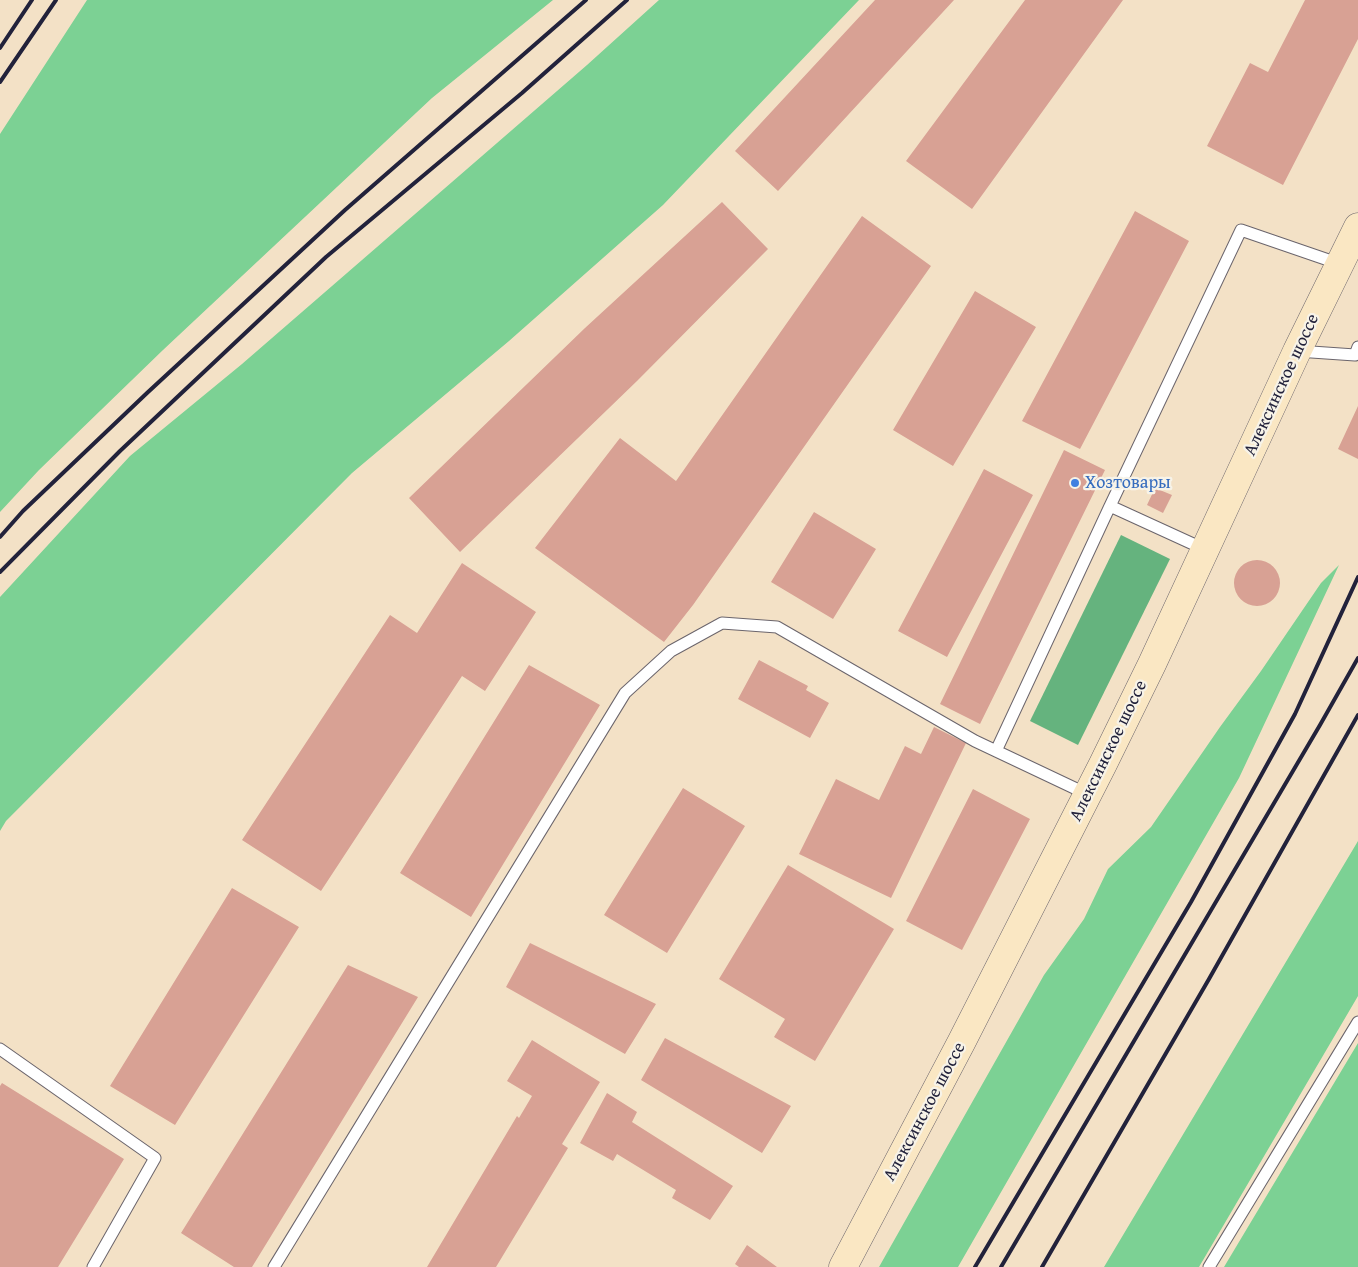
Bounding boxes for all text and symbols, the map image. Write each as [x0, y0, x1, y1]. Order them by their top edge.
street label: Алексинское шоссе [1240, 311, 1324, 459]
place label: Хозтовары [1085, 472, 1171, 494]
marker: Хозтовары [1069, 477, 1081, 489]
street label: Алексинское шоссе [1066, 677, 1152, 825]
street label: Алексинское шоссе [879, 1039, 971, 1185]

